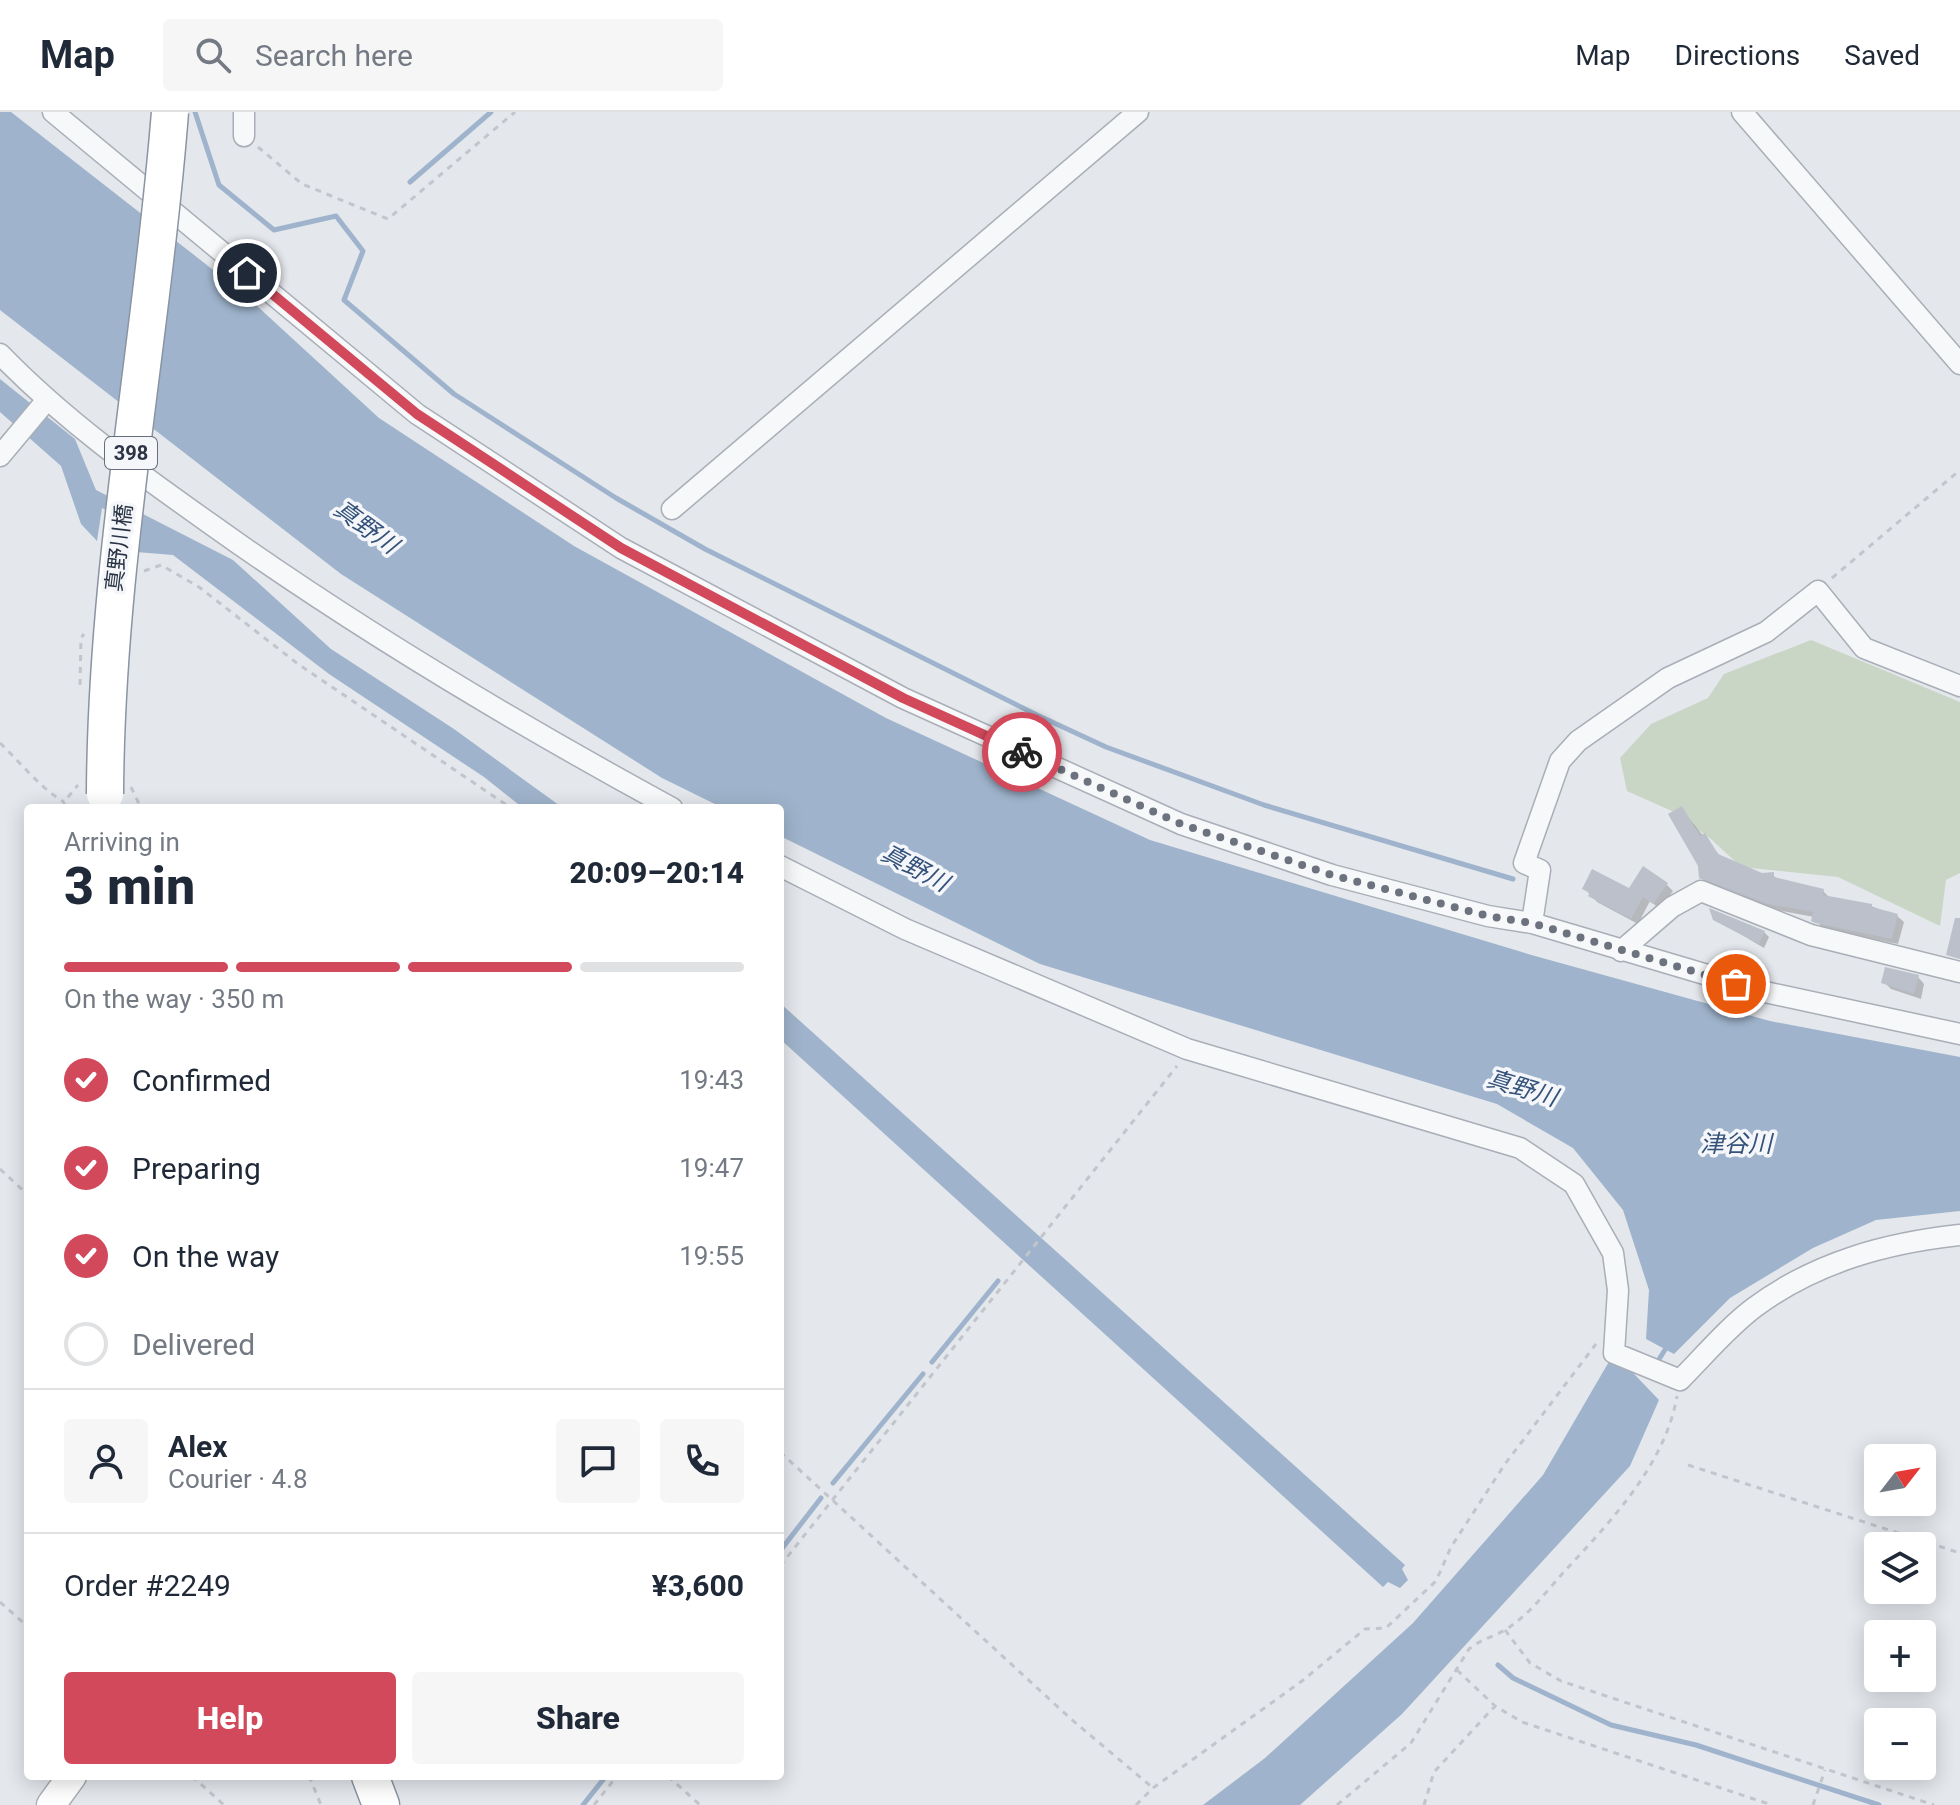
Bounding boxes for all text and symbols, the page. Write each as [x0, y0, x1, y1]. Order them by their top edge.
search box [163, 19, 723, 91]
text: Map [40, 33, 115, 77]
icon: search [191, 33, 235, 77]
text: Search here [255, 38, 413, 73]
text: Map [1575, 39, 1631, 72]
text: Directions [1675, 39, 1800, 72]
text: Saved [1844, 39, 1920, 72]
pin [213, 239, 281, 307]
icon: home [225, 251, 269, 295]
road number: 398 [105, 437, 157, 469]
water label: 真野川 [329, 495, 406, 561]
street label: 真野川橋 [101, 503, 137, 593]
courier [982, 712, 1062, 792]
icon: bike [1000, 730, 1044, 774]
text: Arriving in [64, 827, 180, 857]
water label: 真野川 [877, 839, 956, 899]
text: 20:09–20:14 [569, 855, 744, 890]
text: 3 min [64, 856, 195, 917]
pin [1702, 950, 1770, 1018]
icon: bag [1714, 962, 1758, 1006]
text: On the way · 350 m [64, 984, 284, 1014]
icon: check [64, 1058, 108, 1102]
text: Confirmed [132, 1063, 271, 1098]
water label: 真野川 [1483, 1064, 1563, 1113]
text: 19:43 [679, 1065, 744, 1095]
water label: 津谷川 [1700, 1130, 1775, 1158]
icon: check [64, 1146, 108, 1190]
text: Preparing [132, 1151, 261, 1186]
text: 19:47 [679, 1153, 744, 1183]
icon: check [64, 1234, 108, 1278]
text: On the way [132, 1239, 279, 1274]
text: 19:55 [679, 1241, 744, 1271]
text: Delivered [132, 1327, 255, 1362]
button: person [64, 1419, 148, 1503]
button: chat [556, 1419, 640, 1503]
button: phone [660, 1419, 744, 1503]
text: Alex [168, 1429, 228, 1464]
north arrow [1864, 1444, 1936, 1516]
map controls [1864, 1444, 1936, 1780]
text: Courier · 4.8 [168, 1464, 308, 1494]
button: layers [1864, 1532, 1936, 1604]
text: Order #2249 [64, 1568, 231, 1603]
text: ¥3,600 [652, 1568, 744, 1603]
button: + [1864, 1620, 1936, 1692]
button: Help [64, 1672, 396, 1764]
button: Share [412, 1672, 744, 1764]
button: − [1864, 1708, 1936, 1780]

